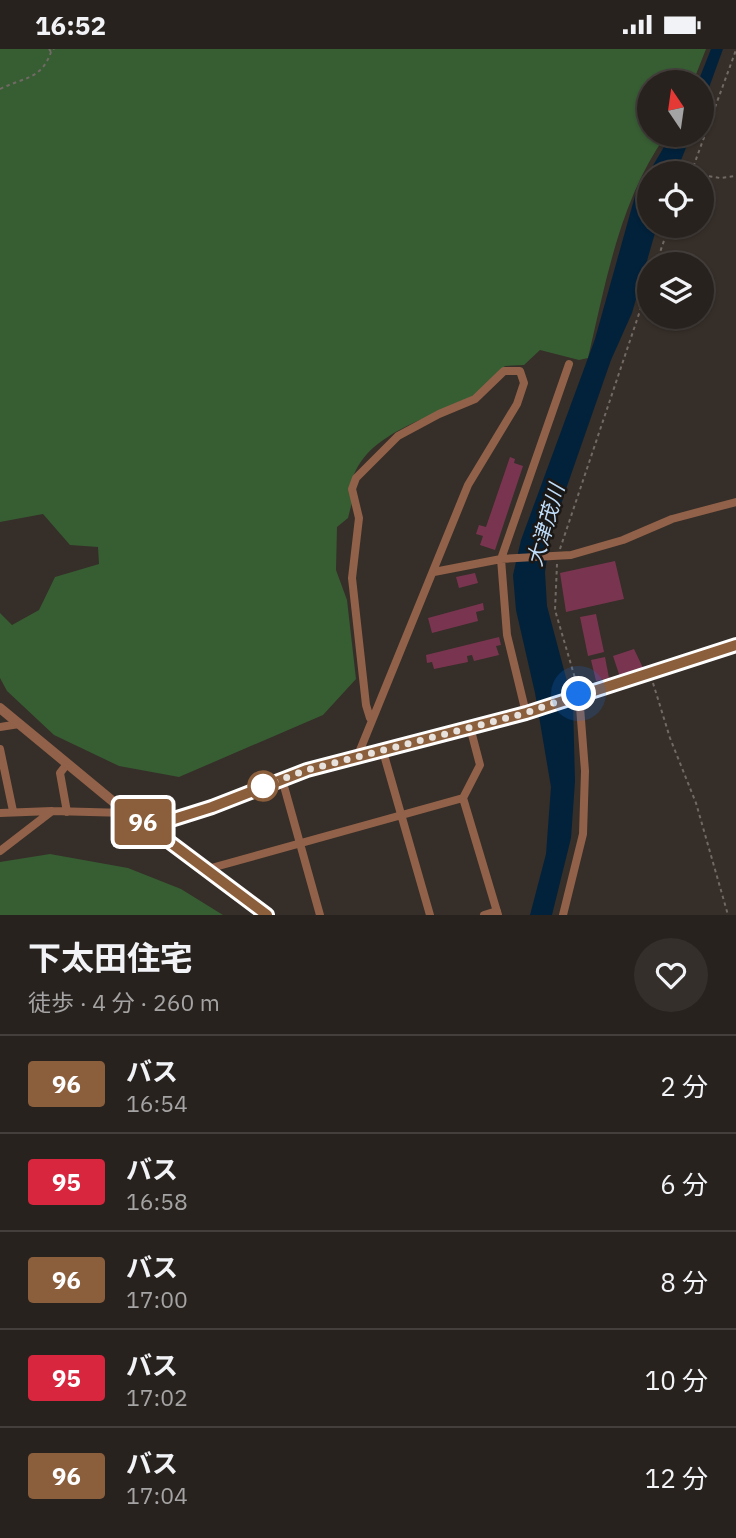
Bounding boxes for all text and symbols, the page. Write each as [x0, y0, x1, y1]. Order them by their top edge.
text: 16:52 [35, 8, 106, 42]
north arrow [637, 70, 714, 147]
map controls [637, 70, 714, 329]
button: locate [637, 161, 714, 238]
button: layers [637, 252, 714, 329]
water label: 大津茂川 [520, 479, 571, 569]
your location [561, 676, 596, 711]
unlabelled marker [248, 771, 278, 801]
line badge: 96 [111, 799, 174, 845]
text: 96 [129, 806, 157, 838]
text: 下太田住宅 [28, 936, 193, 979]
button: heart [634, 938, 708, 1012]
text: 徒歩 · 4 分 · 260 m [28, 987, 220, 1017]
text: バス [126, 1054, 178, 1088]
text: 96 [52, 1068, 81, 1100]
text: 2 分 [660, 1069, 708, 1103]
text: 16:54 [126, 1088, 188, 1118]
text: バス [126, 1152, 178, 1186]
text: 95 [52, 1166, 81, 1198]
text: 6 分 [660, 1167, 708, 1201]
text: 16:58 [126, 1186, 188, 1216]
text: バス [126, 1250, 178, 1284]
text: 96 [52, 1264, 81, 1296]
text: 8 分 [660, 1265, 708, 1299]
text: 17:00 [126, 1284, 188, 1314]
text: バス [126, 1348, 178, 1382]
text: 95 [52, 1362, 81, 1394]
text: 10 分 [645, 1363, 708, 1397]
text: 17:02 [126, 1382, 188, 1412]
text: バス [126, 1446, 178, 1480]
text: 96 [52, 1460, 81, 1492]
text: 12 分 [645, 1461, 708, 1495]
text: 17:04 [126, 1480, 188, 1510]

